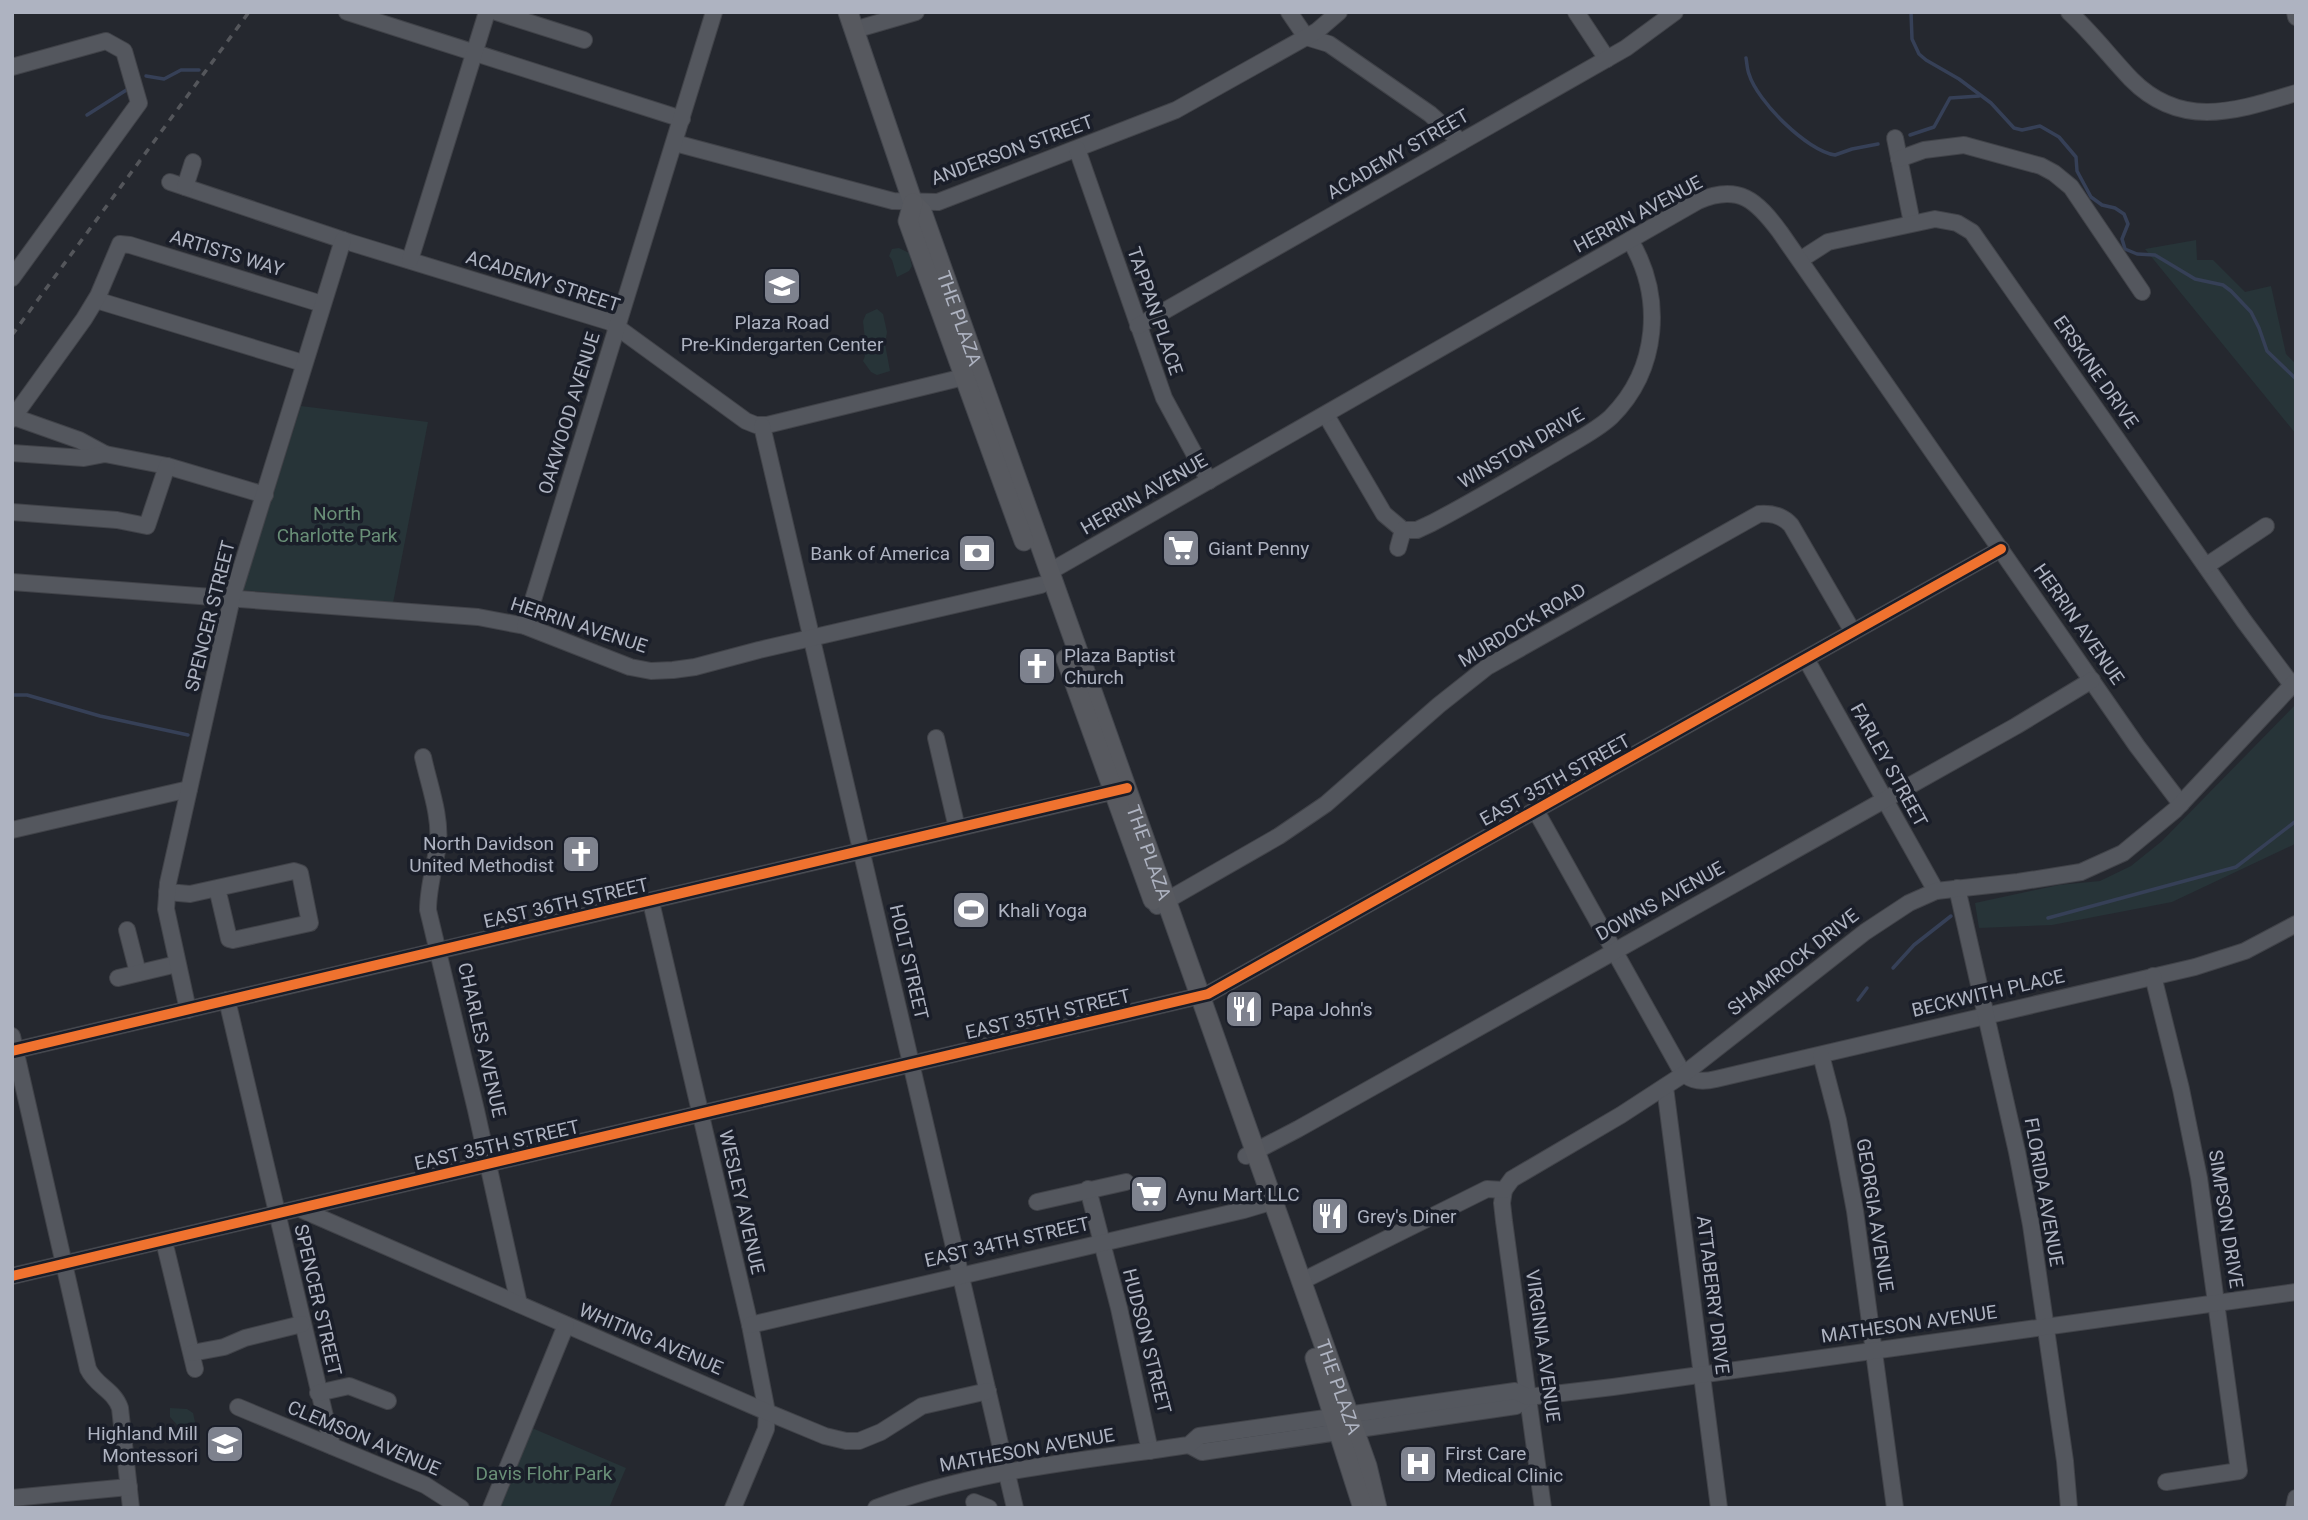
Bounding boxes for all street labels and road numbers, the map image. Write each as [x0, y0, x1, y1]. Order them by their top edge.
street label: ACADEMY STREET [1323, 104, 1473, 204]
street label: ANDERSON STREET [928, 110, 1096, 190]
street label: HERRIN AVENUE [1570, 170, 1706, 258]
street label: ARTISTS WAY [167, 225, 287, 281]
street label: TAPPAN PLACE [1122, 244, 1188, 378]
street label: ACADEMY STREET [463, 245, 623, 317]
street label: THE PLAZA [932, 267, 987, 369]
street label: ERSKINE DRIVE [2049, 311, 2143, 433]
street label: OAKWOOD AVENUE [533, 329, 605, 497]
street label: WINSTON DRIVE [1454, 403, 1588, 493]
street label: HERRIN AVENUE [1077, 448, 1212, 540]
street label: SPENCER STREET [180, 538, 240, 694]
street label: HERRIN AVENUE [2029, 559, 2129, 689]
street label: MURDOCK ROAD [1454, 578, 1590, 672]
street label: HERRIN AVENUE [508, 592, 650, 658]
street label: FARLEY STREET [1846, 699, 1932, 831]
street label: EAST 35TH STREET [1476, 729, 1634, 831]
street label: THE PLAZA [1122, 802, 1177, 904]
street label: DOWNS AVENUE [1592, 856, 1728, 946]
street label: EAST 36TH STREET [481, 873, 651, 933]
street label: HOLT STREET [885, 902, 933, 1022]
street label: SHAMROCK DRIVE [1723, 904, 1863, 1020]
street label: CHARLES AVENUE [453, 960, 511, 1120]
street label: BECKWITH PLACE [1909, 964, 2067, 1022]
street label: EAST 35TH STREET [963, 984, 1133, 1044]
street label: EAST 35TH STREET [412, 1115, 582, 1175]
street label: FLORIDA AVENUE [2020, 1116, 2068, 1268]
street label: WESLEY AVENUE [714, 1128, 770, 1277]
street label: GEORGIA AVENUE [1852, 1137, 1899, 1294]
street label: SIMPSON DRIVE [2204, 1148, 2248, 1290]
street label: EAST 34TH STREET [922, 1212, 1092, 1272]
street label: ATTABERRY DRIVE [1692, 1214, 1734, 1376]
street label: SPENCER STREET [289, 1222, 347, 1378]
street label: HUDSON STREET [1118, 1266, 1176, 1416]
street label: VIRGINIA AVENUE [1521, 1268, 1565, 1424]
street label: WHITING AVENUE [576, 1298, 727, 1380]
street label: MATHESON AVENUE [1820, 1300, 1999, 1348]
street label: THE PLAZA [1311, 1336, 1366, 1438]
street label: CLEMSON AVENUE [284, 1395, 444, 1481]
street label: MATHESON AVENUE [938, 1423, 1117, 1477]

